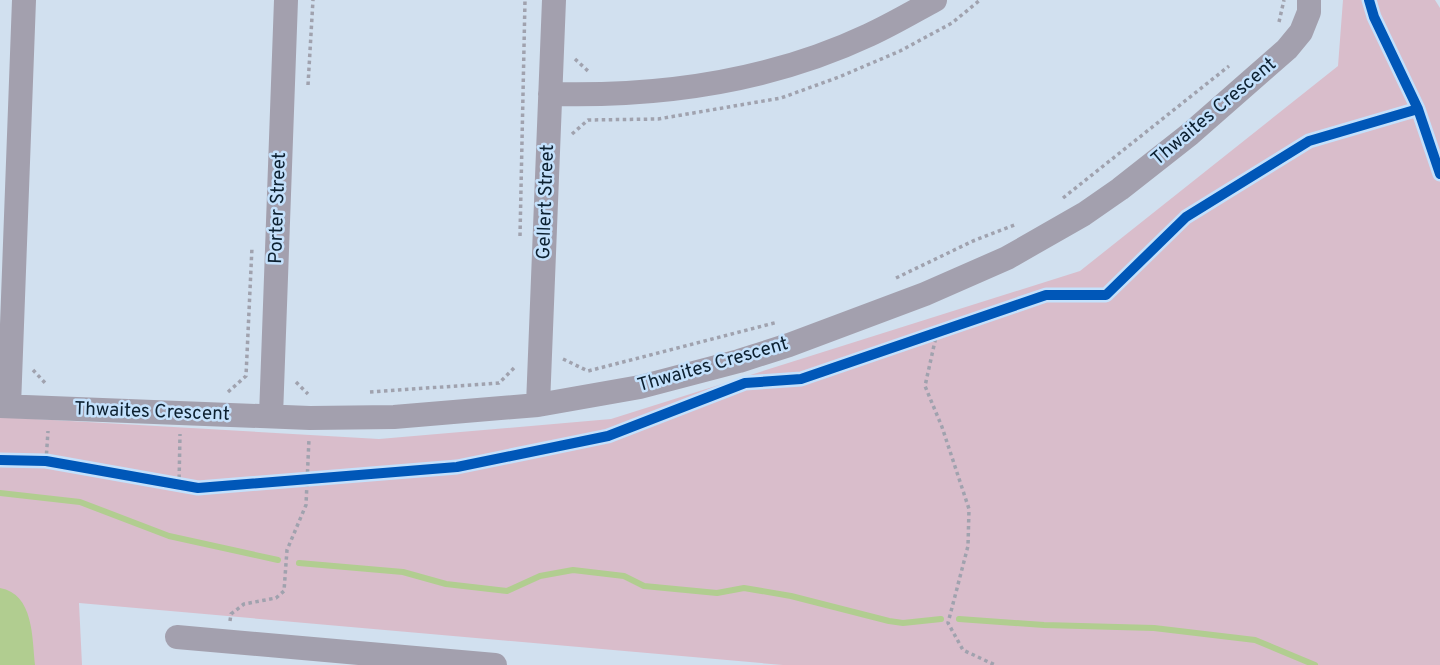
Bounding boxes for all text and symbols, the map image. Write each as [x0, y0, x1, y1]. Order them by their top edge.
street label: Thwaites Crescent [1147, 53, 1281, 171]
street label: Gellert Street [532, 144, 560, 260]
street label: Porter Street [264, 152, 292, 264]
street label: Thwaites Crescent [635, 332, 791, 398]
street label: Thwaites Crescent [74, 397, 230, 427]

